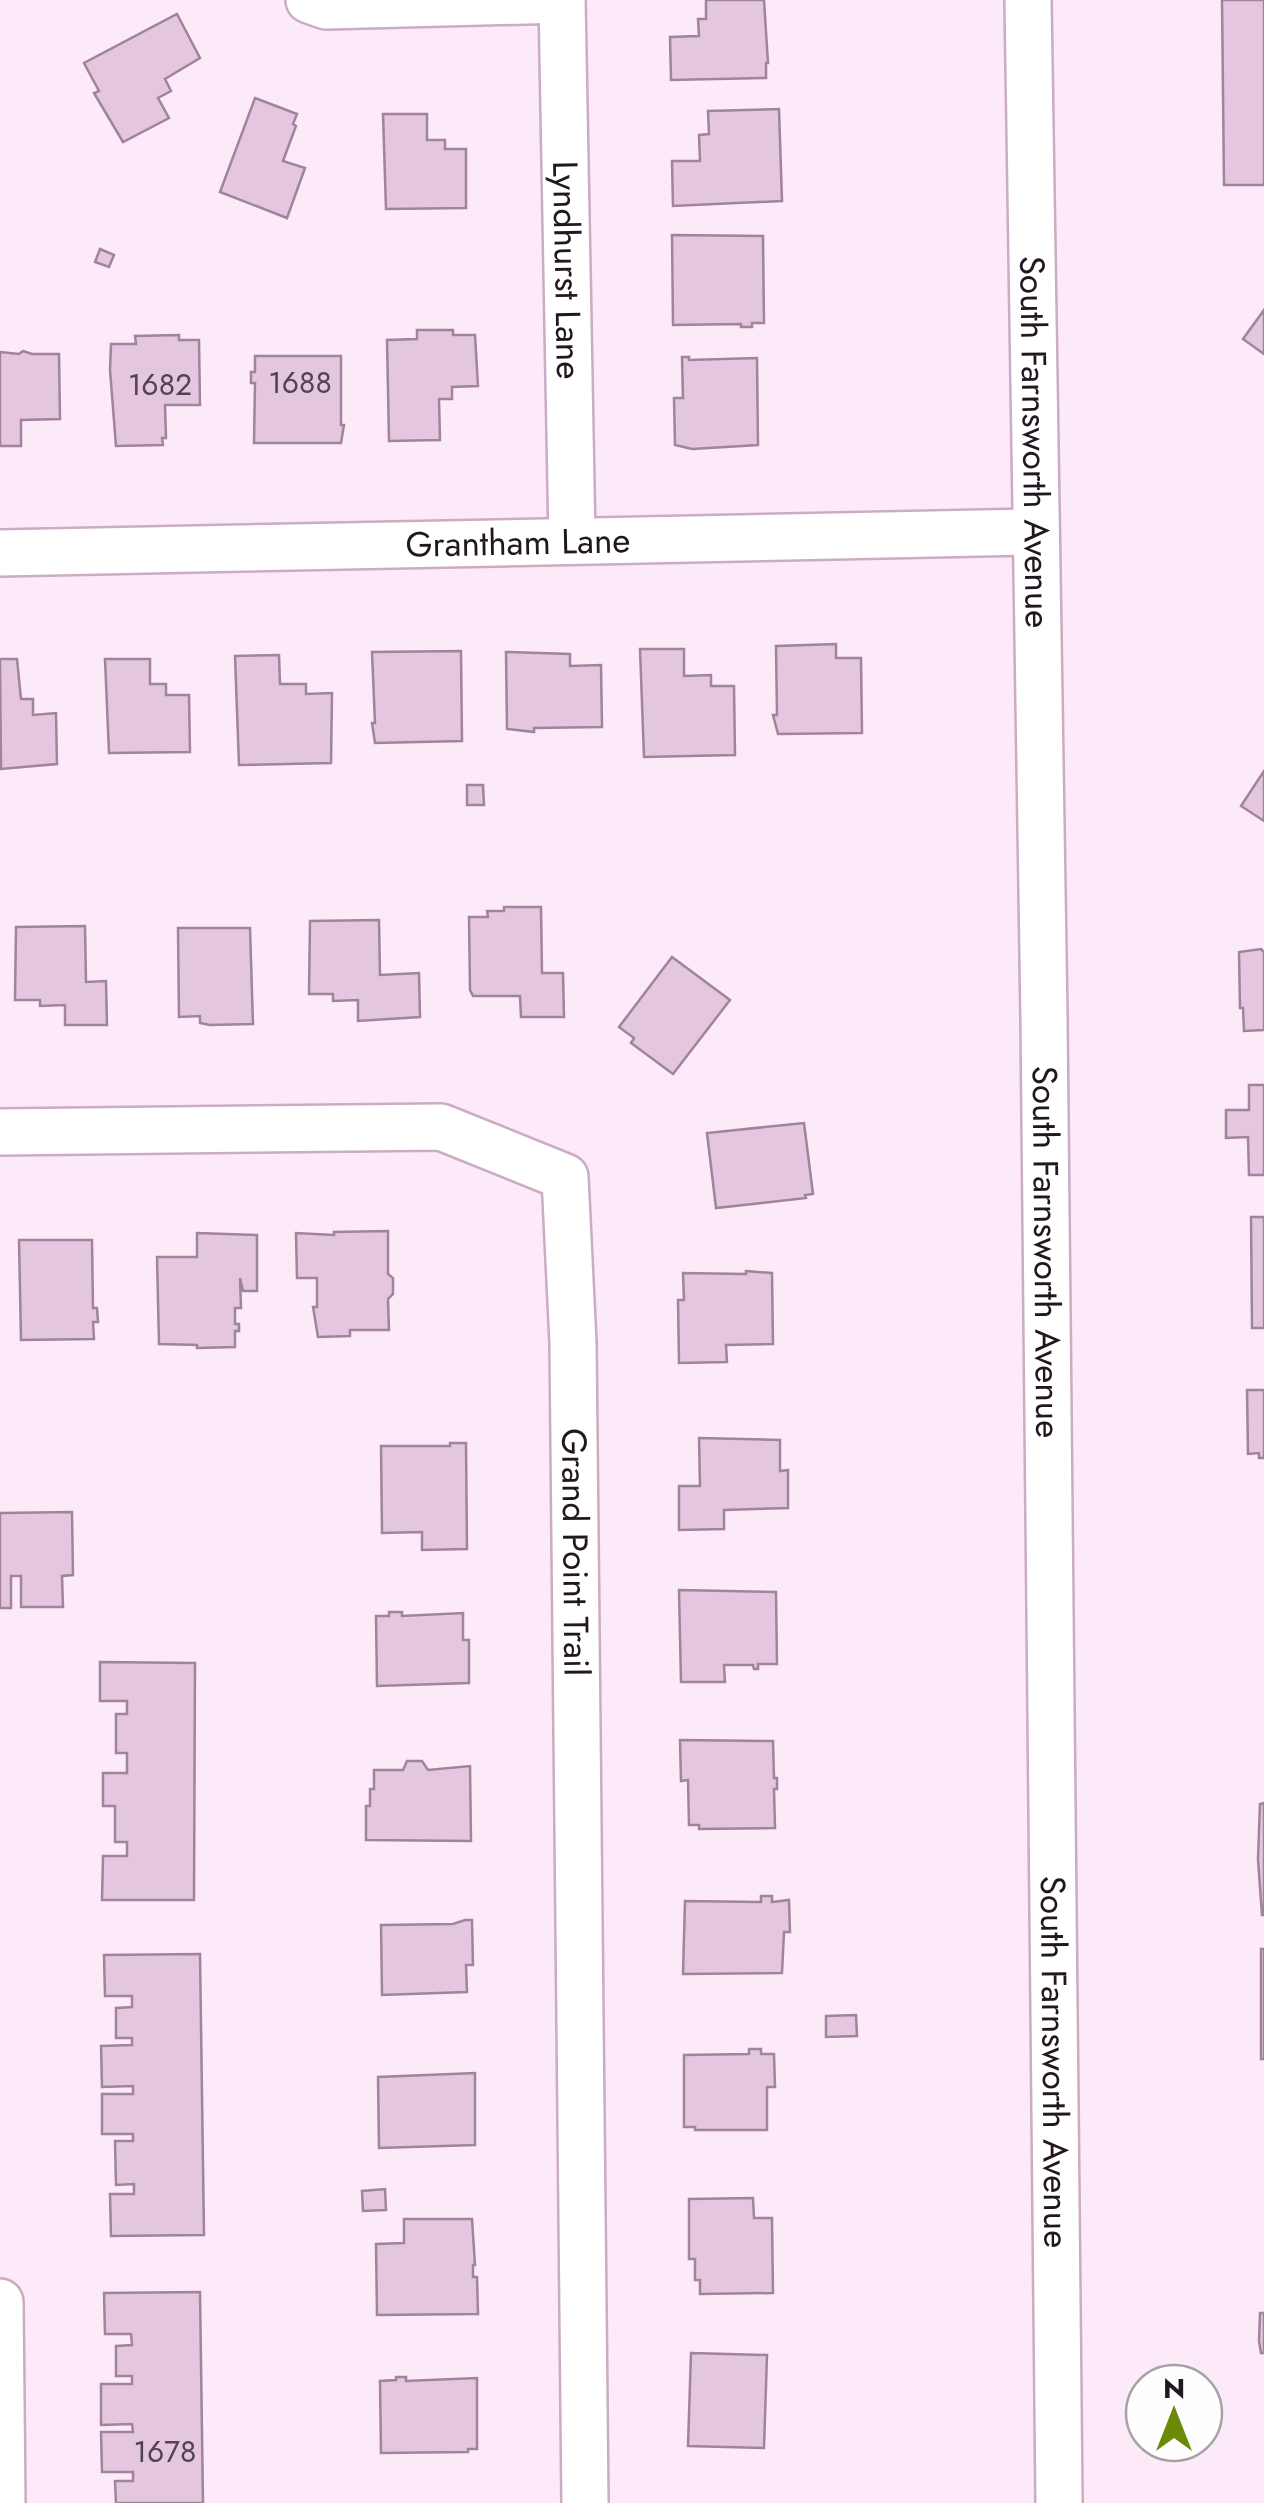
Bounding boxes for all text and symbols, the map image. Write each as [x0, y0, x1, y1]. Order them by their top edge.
street label: Lyndhurst Lane [540, 160, 594, 380]
street label: South Farnsworth Avenue [1007, 255, 1063, 629]
house number: 1688 [268, 361, 332, 404]
house number: 1682 [128, 363, 192, 406]
street label: Grantham Lane [405, 515, 631, 570]
street label: South Farnsworth Avenue [1019, 1065, 1073, 1438]
street label: Grand Point Trail [549, 1428, 601, 1676]
street label: South Farnsworth Avenue [1028, 1875, 1081, 2248]
north arrow [1124, 2363, 1224, 2463]
text: N [1163, 2368, 1185, 2409]
house number: 1678 [134, 2430, 196, 2473]

